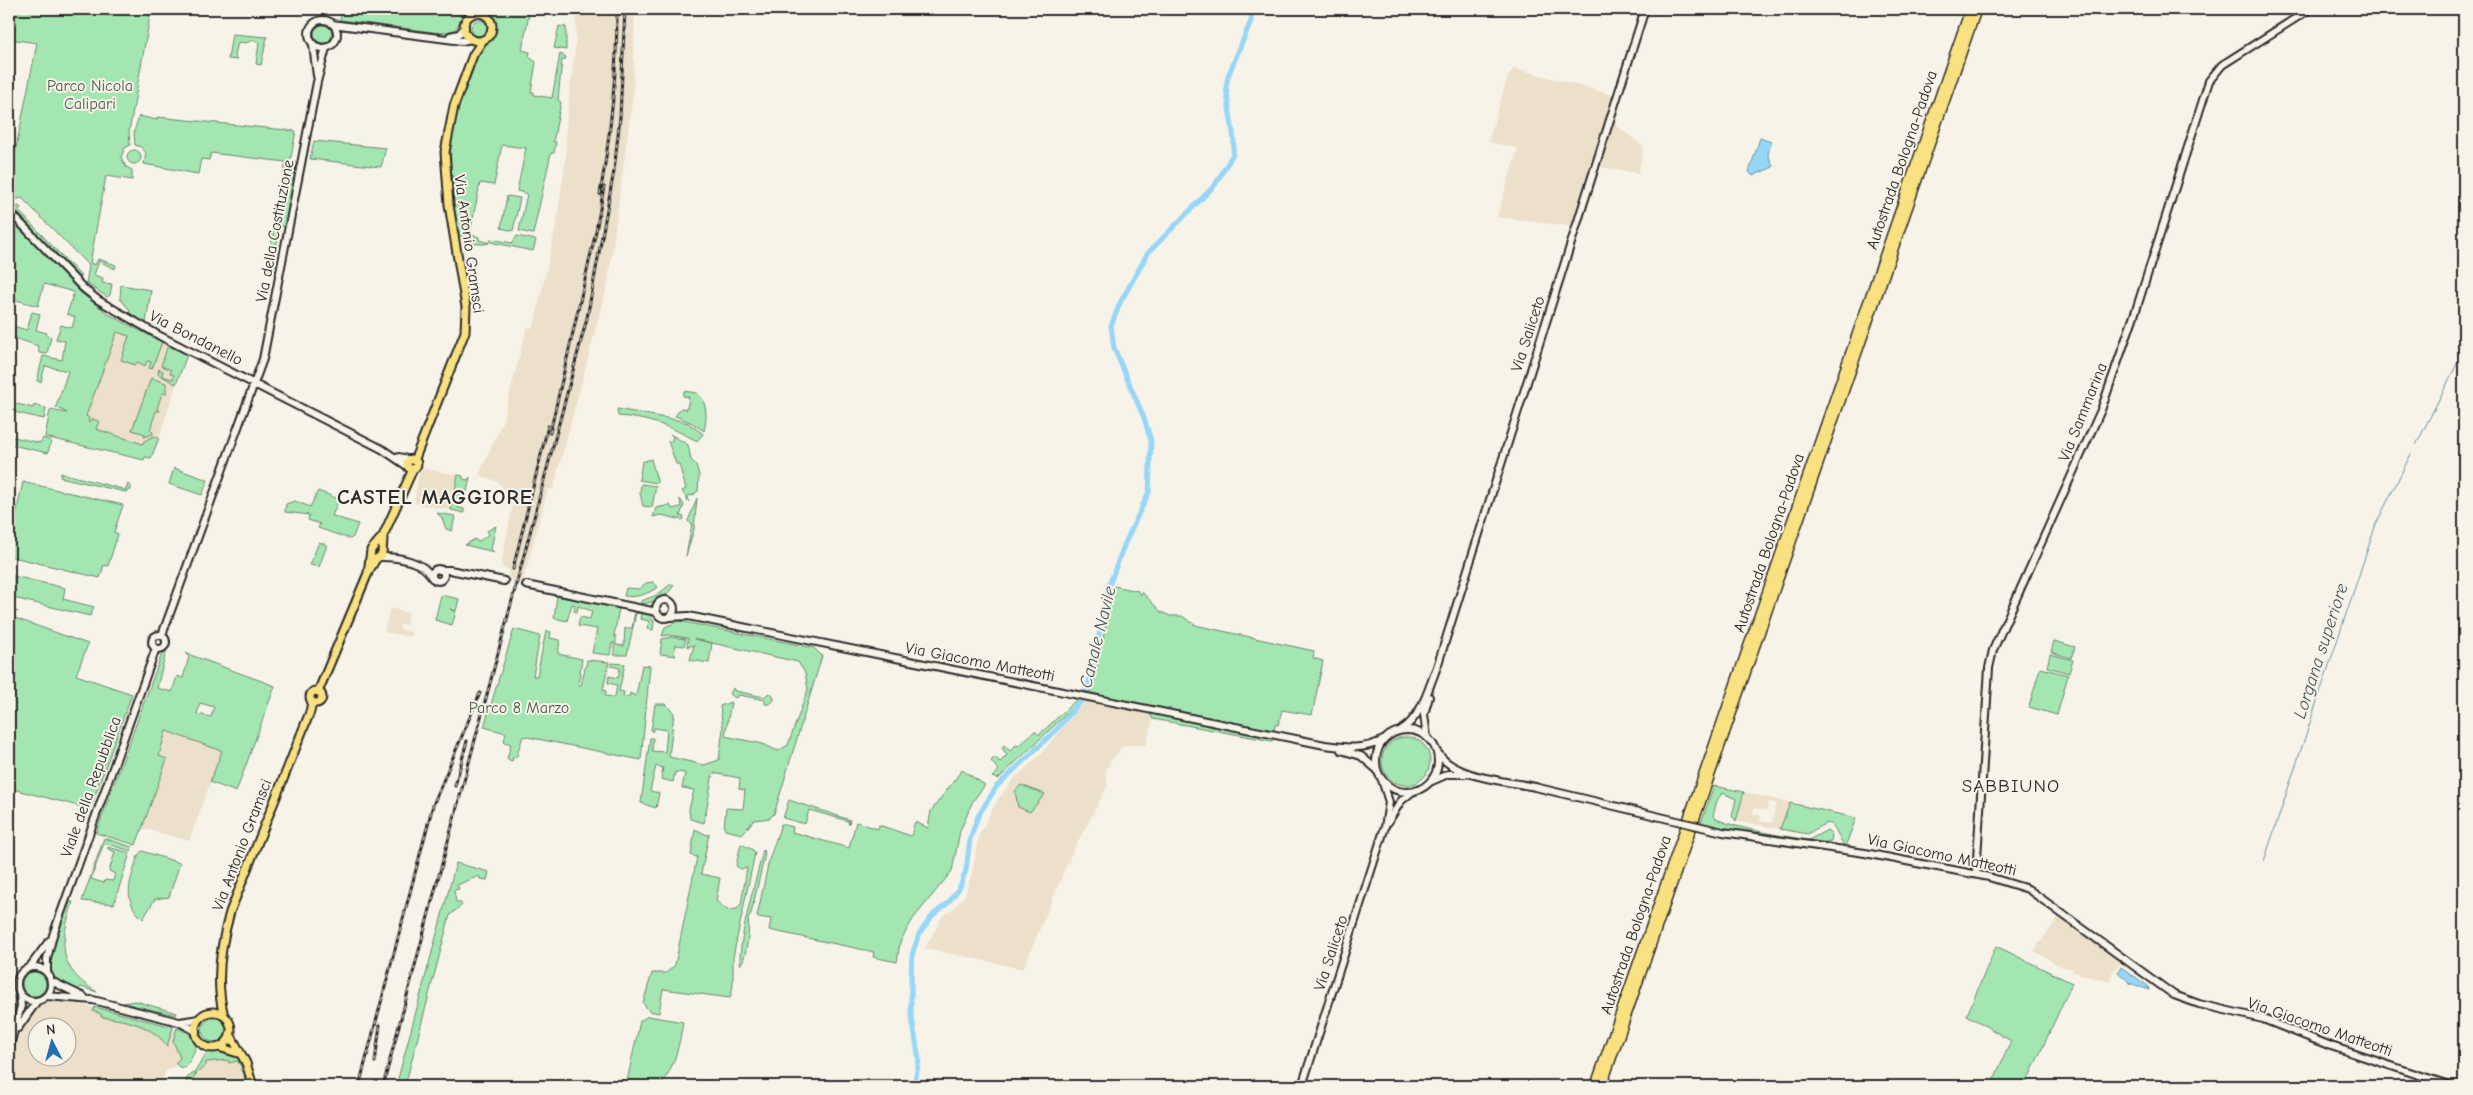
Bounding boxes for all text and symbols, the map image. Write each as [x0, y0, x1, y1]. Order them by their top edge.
street label: Autostrada Bologna-Padova [1863, 68, 1941, 252]
park label: Parco Nicola Calipari [47, 77, 133, 113]
street label: Via della Costituzione [252, 158, 298, 304]
street label: Via Antonio Gramsci [450, 174, 488, 314]
street label: Via Saliceto [1507, 294, 1549, 374]
street label: Via Bondanello [146, 307, 246, 369]
street label: Via Sammarina [2055, 360, 2111, 464]
street label: Autostrada Bologna-Padova [1730, 451, 1808, 635]
district label: CASTEL MAGGIORE [337, 485, 533, 509]
water label: Lorgana superiore [2289, 581, 2353, 721]
water label: Canale Navile [1075, 584, 1121, 690]
street label: Via Giacomo Matteotti [904, 639, 1056, 685]
park label: Parco 8 Marzo [469, 699, 569, 717]
street label: Viale della Repubblica [57, 714, 125, 860]
district label: SABBIUNO [1962, 775, 2060, 797]
street label: Via Antonio Gramsci [209, 777, 275, 913]
street label: Via Giacomo Matteotti [1866, 830, 2018, 880]
street label: Autostrada Bologna-Padova [1597, 833, 1675, 1017]
street label: Via Saliceto [1310, 913, 1352, 993]
street label: Via Giacomo Matteotti [2245, 994, 2395, 1060]
north arrow [28, 1018, 78, 1068]
text: N [45, 1021, 56, 1038]

